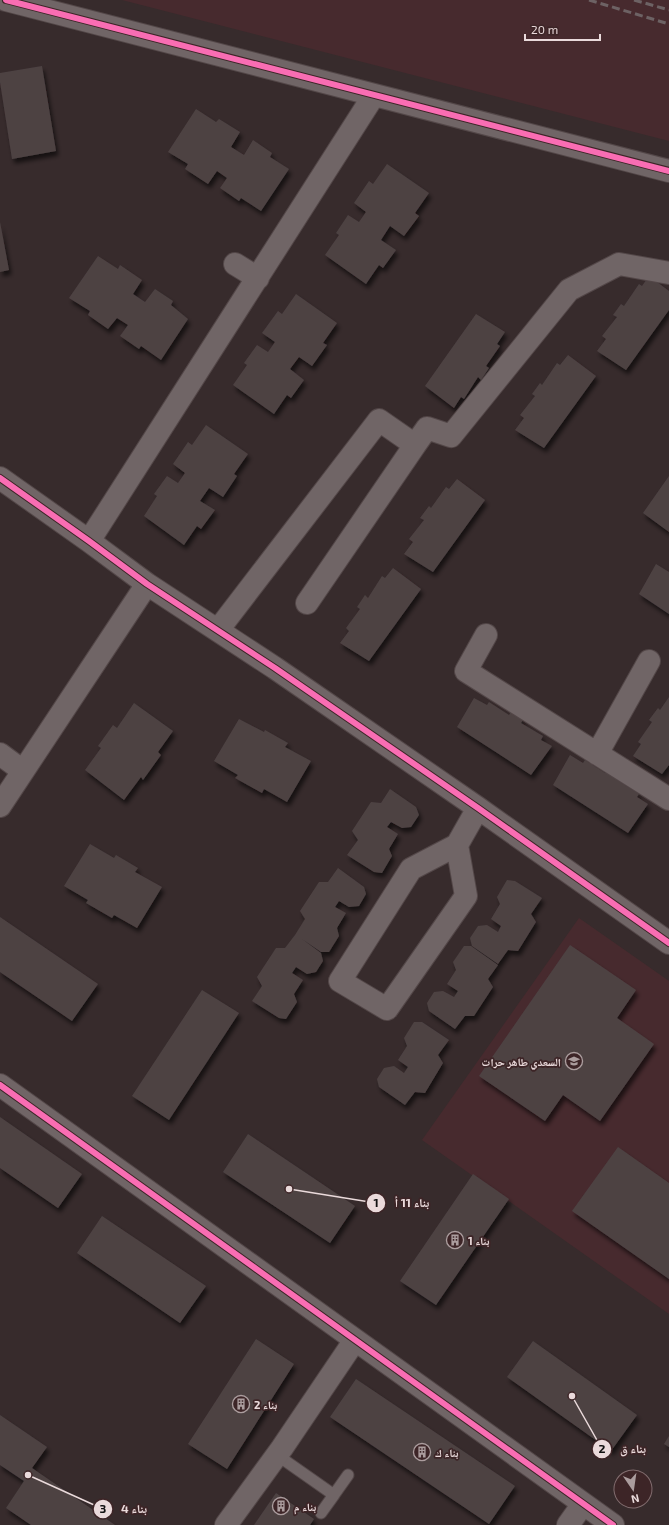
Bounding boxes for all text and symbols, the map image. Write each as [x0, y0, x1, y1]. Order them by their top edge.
scale bar [525, 16, 600, 42]
text: 20 m [531, 22, 558, 36]
school or university icon: السعدي طاهر حرات [564, 1051, 584, 1071]
place label: السعدي طاهر حرات [482, 1055, 561, 1070]
callout: بناء 11 أ [366, 1191, 437, 1215]
text: 1 [373, 1195, 379, 1209]
text: بناء 11 أ [395, 1195, 429, 1210]
building icon: بناء 1 [445, 1230, 465, 1250]
place label: بناء 1 [468, 1234, 490, 1248]
building icon: بناء 2 [231, 1394, 251, 1414]
place label: بناء 2 [254, 1398, 277, 1412]
callout: بناء ق [592, 1437, 654, 1461]
text: 2 [599, 1441, 606, 1455]
text: بناء ق [620, 1441, 646, 1457]
building icon: بناء ك [412, 1442, 432, 1462]
place label: بناء ك [435, 1446, 459, 1460]
north arrow [613, 1469, 653, 1509]
text: N [630, 1492, 641, 1506]
building icon: بناء م [271, 1496, 291, 1516]
callout: بناء 4 [93, 1497, 155, 1521]
place label: بناء م [294, 1500, 316, 1515]
text: 3 [100, 1501, 107, 1515]
text: بناء 4 [121, 1501, 147, 1516]

